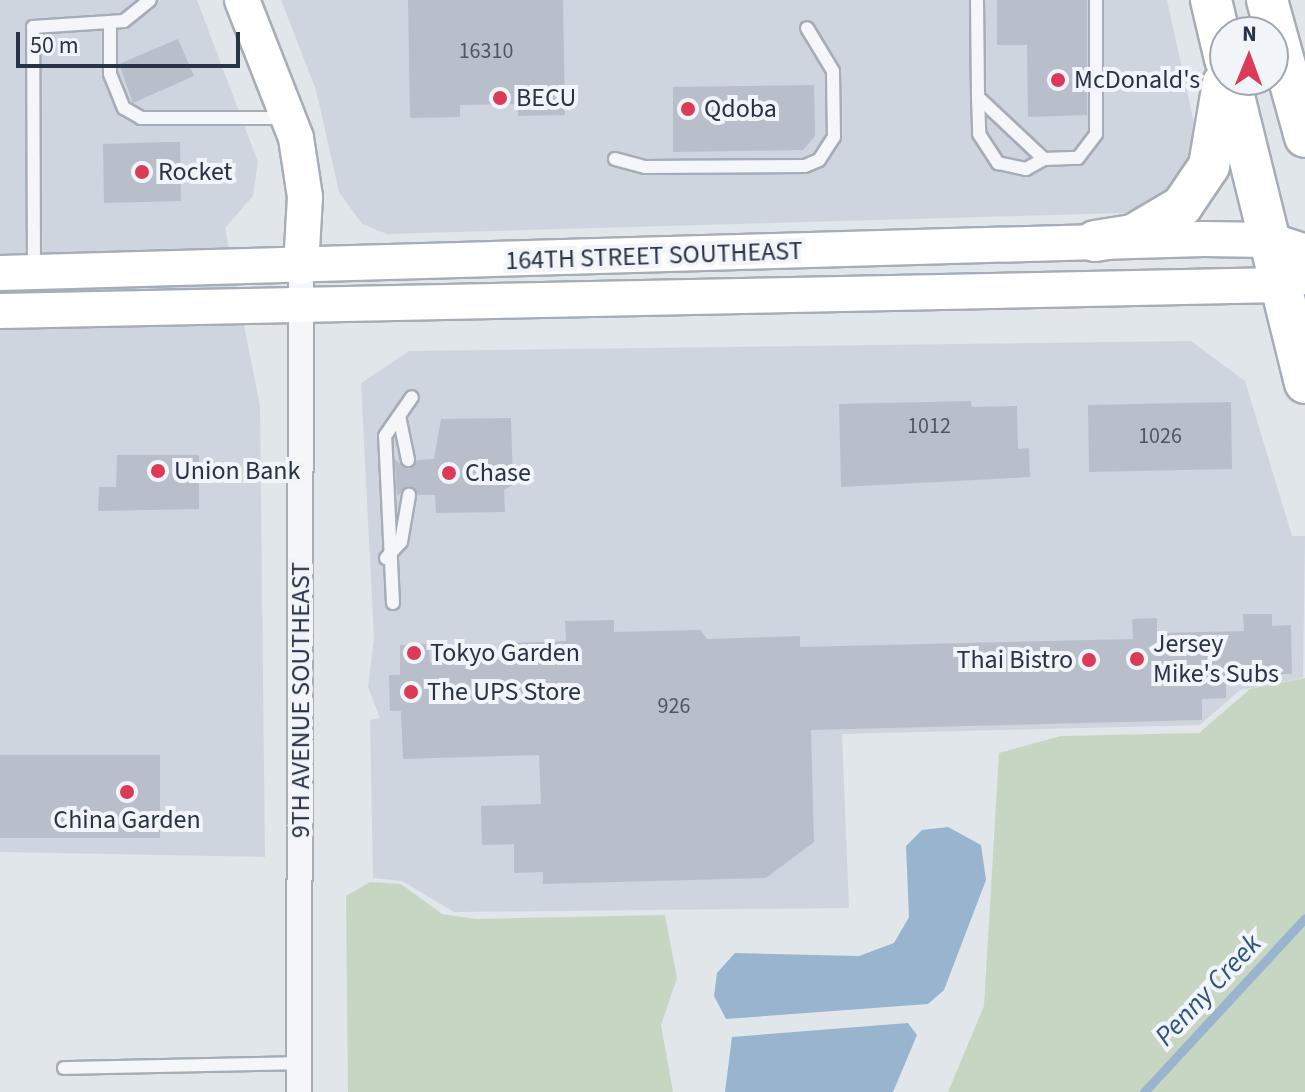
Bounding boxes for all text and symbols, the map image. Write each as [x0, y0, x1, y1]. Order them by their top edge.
scale bar [20, 16, 244, 66]
north arrow [1209, 16, 1289, 96]
text: N [1242, 18, 1257, 50]
text: 50 m [30, 28, 79, 63]
house number: 16310 [459, 39, 513, 65]
place label: McDonald's [1074, 64, 1200, 96]
marker: McDonald's [1049, 71, 1067, 89]
place label: BECU [516, 82, 576, 114]
marker: BECU [491, 89, 509, 107]
place label: Qdoba [704, 93, 777, 125]
marker: Qdoba [679, 100, 697, 118]
place label: Rocket [158, 156, 232, 188]
marker: Rocket [133, 163, 151, 181]
street label: 164TH STREET SOUTHEAST [505, 235, 803, 277]
house number: 1012 [907, 414, 951, 440]
house number: 1026 [1138, 424, 1182, 450]
place label: Union Bank [174, 455, 300, 487]
place label: Chase [465, 457, 531, 489]
marker: Union Bank [149, 462, 167, 480]
marker: Chase [440, 464, 458, 482]
street label: 9TH AVENUE SOUTHEAST [285, 562, 317, 838]
place label: Jersey Mike's Subs [1153, 628, 1279, 690]
place label: Tokyo Garden [430, 637, 580, 669]
marker: Tokyo Garden [405, 644, 423, 662]
place label: Thai Bistro [957, 644, 1073, 676]
marker: Jersey Mike's Subs [1128, 650, 1146, 668]
marker: Thai Bistro [1080, 651, 1098, 669]
place label: The UPS Store [427, 676, 581, 708]
marker: The UPS Store [402, 683, 420, 701]
house number: 926 [658, 694, 690, 720]
marker: China Garden [118, 783, 136, 801]
place label: China Garden [53, 804, 201, 836]
water label: Penny Creek [1148, 927, 1268, 1053]

